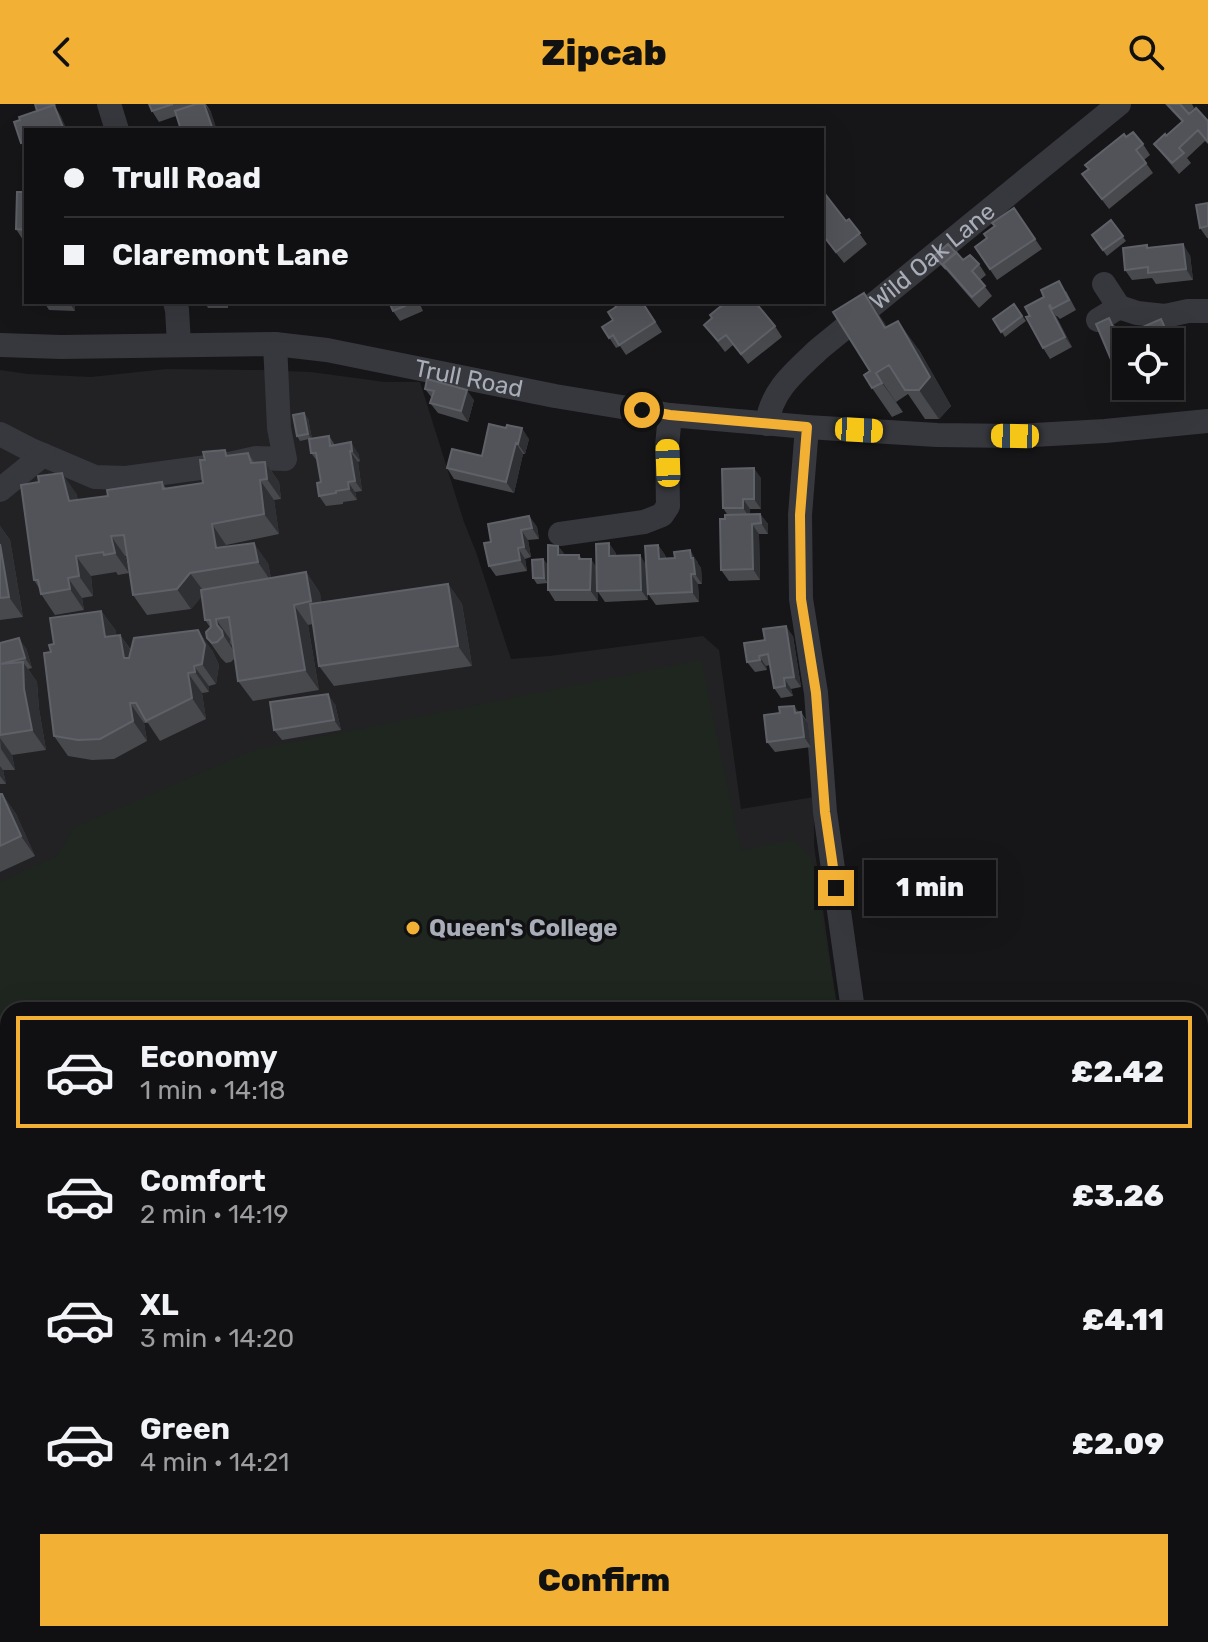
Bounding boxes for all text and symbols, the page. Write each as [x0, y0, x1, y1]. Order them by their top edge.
icon: back [40, 30, 84, 74]
icon: search [1124, 30, 1168, 74]
text: Zipcab [541, 31, 667, 74]
text: Trull Road [112, 160, 261, 196]
street label: Wild Oak Lane [864, 197, 1001, 316]
text: Claremont Lane [112, 237, 349, 273]
map controls [1112, 328, 1184, 400]
button: locate [1112, 328, 1184, 400]
street label: Trull Road [412, 354, 525, 403]
route start [624, 392, 660, 428]
car [834, 417, 884, 443]
car [991, 424, 1039, 448]
car [655, 439, 681, 487]
callout: 1 min [864, 860, 996, 916]
route end [818, 870, 854, 906]
text: 1 min [896, 872, 964, 903]
place label: Queen's College [429, 914, 618, 942]
marker: Queen's College [404, 919, 422, 937]
icon: car [44, 1036, 116, 1108]
text: Economy [140, 1039, 278, 1075]
text: £2.42 [1071, 1054, 1164, 1090]
text: 1 min · 14:18 [140, 1075, 286, 1106]
icon: car [44, 1160, 116, 1232]
text: Comfort [140, 1163, 266, 1199]
text: £3.26 [1072, 1178, 1164, 1214]
text: 2 min · 14:19 [140, 1199, 289, 1230]
icon: car [44, 1284, 116, 1356]
text: XL [140, 1287, 179, 1323]
text: £4.11 [1082, 1302, 1164, 1338]
text: 3 min · 14:20 [140, 1323, 294, 1354]
icon: car [44, 1408, 116, 1480]
text: Green [140, 1411, 230, 1447]
text: £2.09 [1072, 1426, 1164, 1462]
text: 4 min · 14:21 [140, 1447, 289, 1478]
button: Confirm [40, 1534, 1168, 1626]

